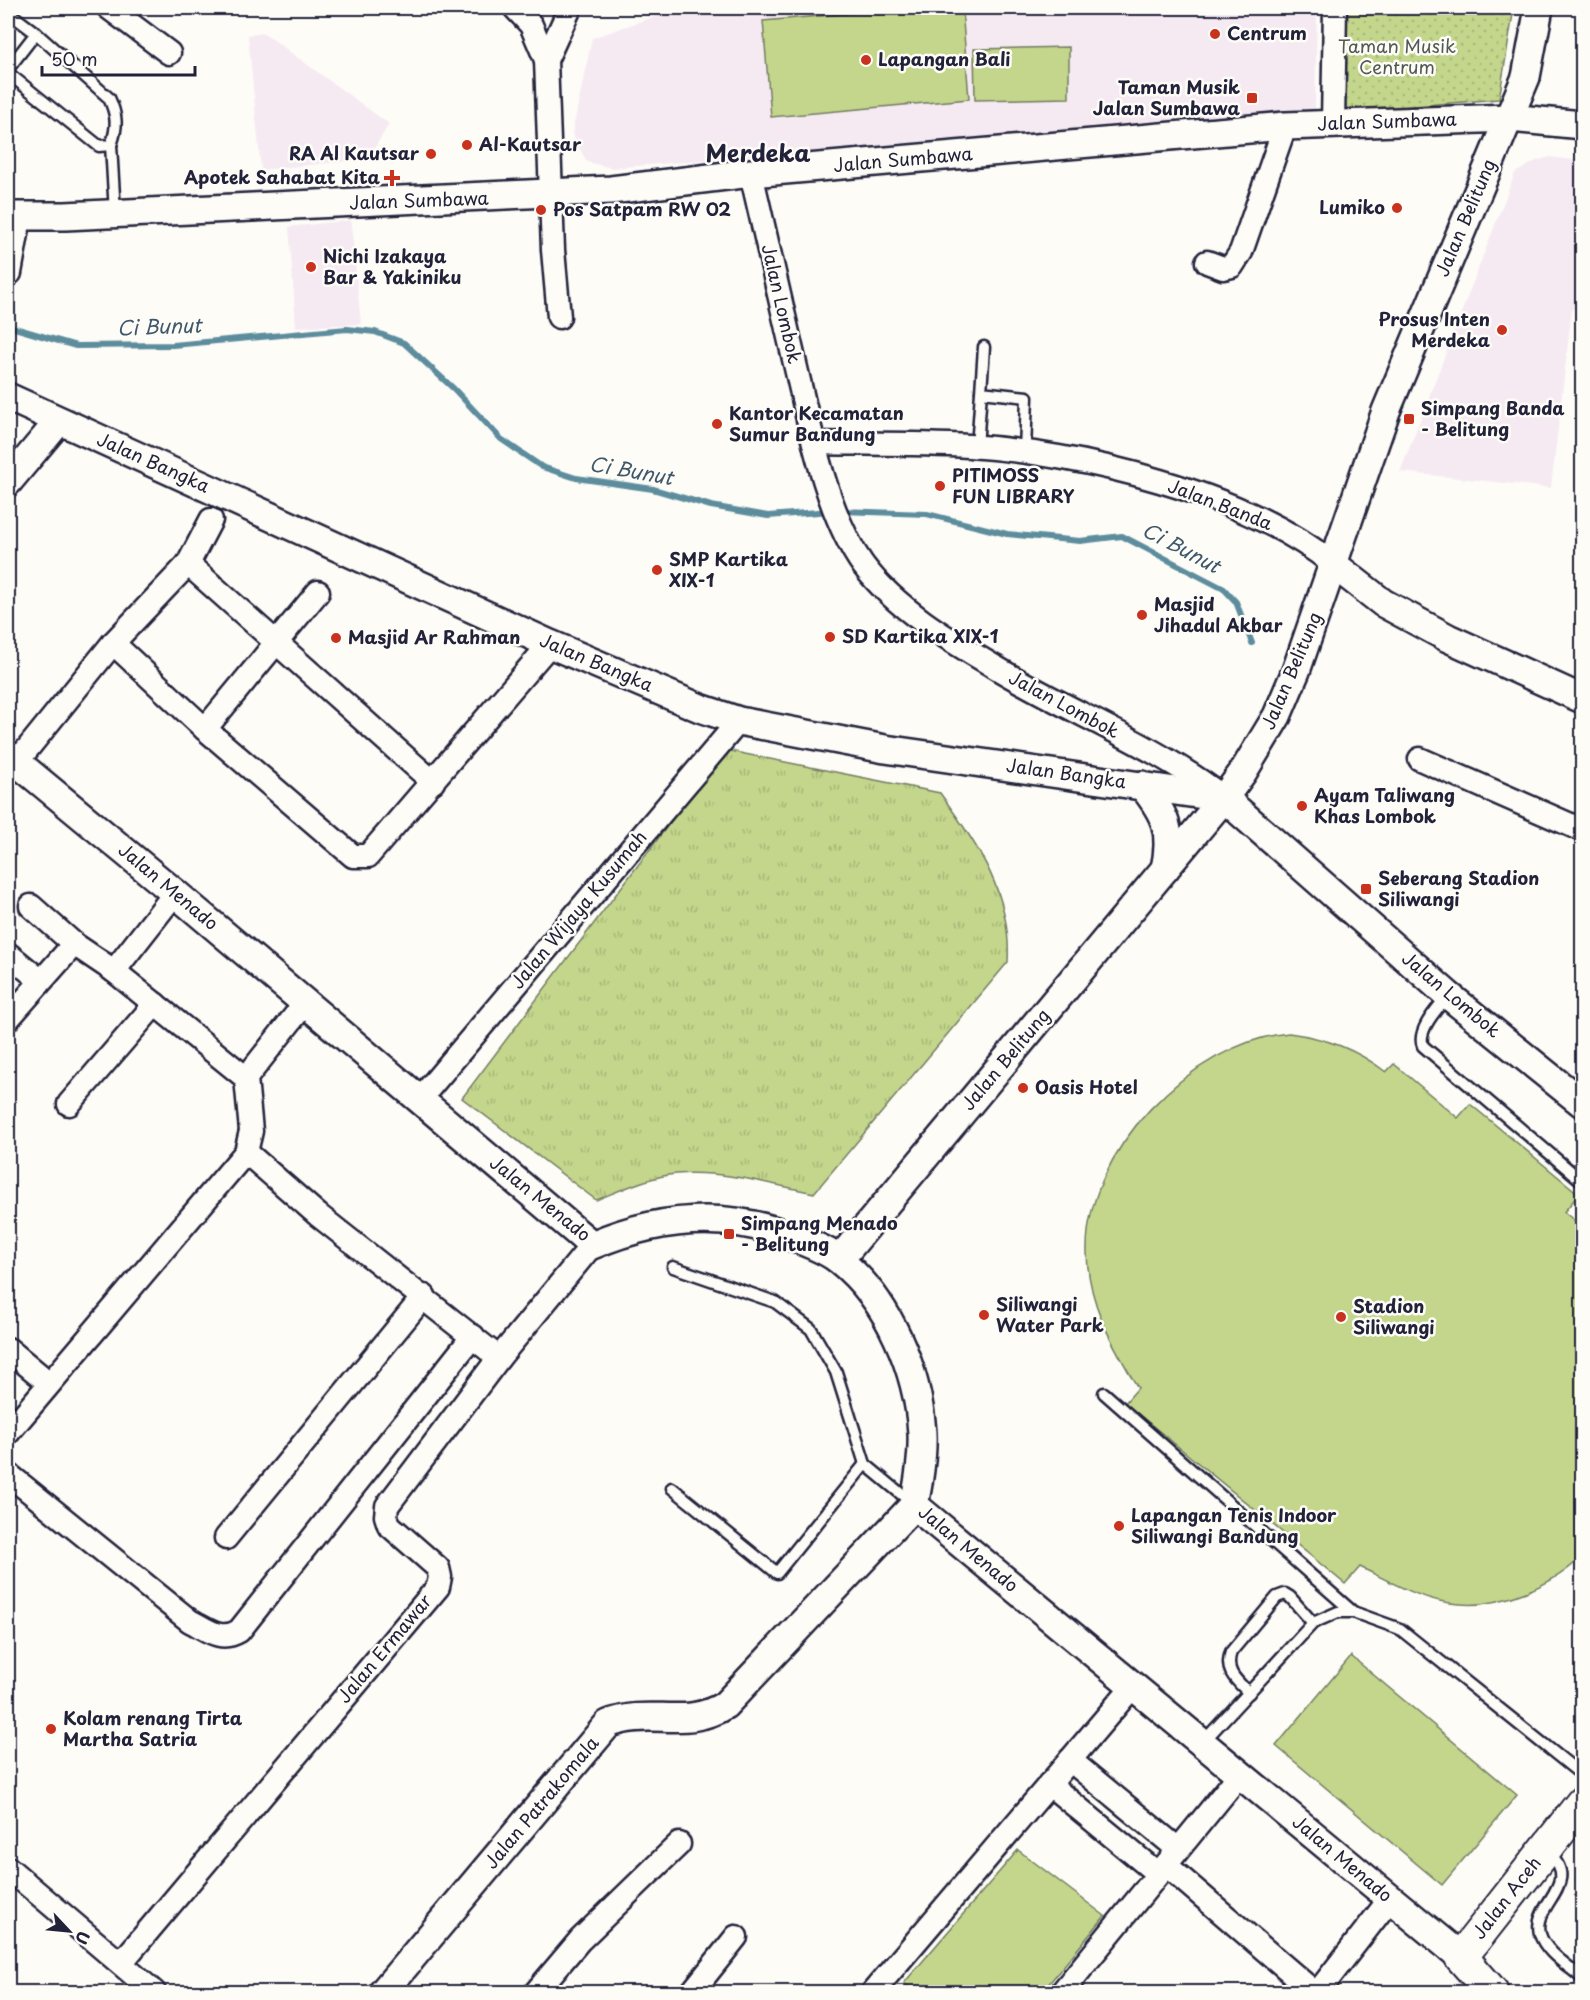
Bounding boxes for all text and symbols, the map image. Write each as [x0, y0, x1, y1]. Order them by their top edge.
place label: Centrum [1227, 19, 1307, 46]
marker: Centrum [1208, 27, 1222, 41]
park label: Taman Musik Centrum [1338, 32, 1456, 80]
scale bar [42, 39, 195, 77]
text: 50 m [51, 45, 98, 72]
place label: Lapangan Bali [878, 45, 1011, 72]
marker: Lapangan Bali [859, 53, 873, 67]
place label: Taman Musik Jalan Sumbawa [1093, 73, 1240, 121]
marker: Taman Musik Jalan Sumbawa [1245, 91, 1259, 105]
street label: Jalan Sumbawa [1317, 105, 1458, 136]
place label: Al-Kautsar [479, 130, 582, 157]
district label: Merdeka [705, 134, 811, 170]
marker: Al-Kautsar [460, 138, 474, 152]
place label: RA Al Kautsar [289, 139, 420, 166]
street label: Jalan Sumbawa [832, 139, 974, 178]
marker: RA Al Kautsar [424, 147, 438, 161]
street label: Jalan Belitung [1428, 154, 1502, 280]
place label: Apotek Sahabat Kita [184, 163, 380, 190]
marker: Apotek Sahabat Kita [385, 171, 399, 185]
street label: Jalan Sumbawa [349, 184, 490, 215]
place label: Lumiko [1319, 193, 1385, 220]
place label: Pos Satpam RW 02 [553, 195, 731, 222]
marker: Lumiko [1390, 201, 1404, 215]
marker: Pos Satpam RW 02 [534, 203, 548, 217]
street label: Jalan Lombok [756, 241, 809, 366]
place label: Nichi Izakaya Bar & Yakiniku [323, 242, 462, 290]
marker: Nichi Izakaya Bar & Yakiniku [304, 260, 318, 274]
place label: Prosus Inten Merdeka [1378, 305, 1490, 353]
water label: Ci Bunut [116, 309, 204, 342]
marker: Prosus Inten Merdeka [1495, 323, 1509, 337]
place label: Simpang Banda - Belitung [1421, 394, 1565, 442]
place label: Kantor Kecamatan Sumur Bandung [729, 399, 904, 447]
marker: Simpang Banda - Belitung [1402, 412, 1416, 426]
marker: Kantor Kecamatan Sumur Bandung [710, 417, 724, 431]
street label: Jalan Bangka [93, 425, 214, 499]
water label: Ci Bunut [587, 448, 678, 493]
place label: PITIMOSS FUN LIBRARY [952, 461, 1075, 509]
street label: Jalan Banda [1164, 471, 1277, 536]
marker: PITIMOSS FUN LIBRARY [933, 479, 947, 493]
water label: Ci Bunut [1137, 514, 1228, 581]
place label: SMP Kartika XIX-1 [668, 545, 788, 593]
marker: SMP Kartika XIX-1 [650, 563, 664, 577]
place label: Masjid Jihadul Akbar [1154, 590, 1283, 638]
street label: Jalan Belitung [1254, 607, 1328, 733]
marker: Masjid Jihadul Akbar [1135, 608, 1149, 622]
place label: SD Kartika XIX-1 [842, 622, 999, 649]
place label: Masjid Ar Rahman [348, 623, 520, 650]
street label: Jalan Bangka [536, 626, 658, 698]
marker: SD Kartika XIX-1 [823, 630, 837, 644]
marker: Masjid Ar Rahman [329, 631, 343, 645]
street label: Jalan Lombok [1005, 663, 1125, 744]
street label: Jalan Bangka [1005, 751, 1128, 794]
place label: Ayam Taliwang Khas Lombok [1314, 781, 1455, 829]
marker: Ayam Taliwang Khas Lombok [1295, 799, 1309, 813]
street label: Jalan Wijaya Kusumah [503, 824, 652, 994]
street label: Jalan Menado [113, 836, 225, 936]
place label: Seberang Stadion Siliwangi [1378, 864, 1539, 912]
marker: Seberang Stadion Siliwangi [1359, 882, 1373, 896]
street label: Jalan Lombok [1397, 944, 1507, 1043]
street label: Jalan Belitung [954, 1002, 1055, 1116]
place label: Oasis Hotel [1035, 1073, 1138, 1100]
marker: Oasis Hotel [1016, 1081, 1030, 1095]
street label: Jalan Menado [485, 1149, 597, 1247]
place label: Simpang Menado - Belitung [741, 1209, 898, 1257]
marker: Simpang Menado - Belitung [722, 1227, 736, 1241]
place label: Siliwangi Water Park [996, 1290, 1104, 1338]
place label: Stadion Siliwangi [1353, 1292, 1435, 1340]
marker: Siliwangi Water Park [977, 1308, 991, 1322]
marker: Stadion Siliwangi [1334, 1310, 1348, 1324]
street label: Jalan Menado [913, 1498, 1025, 1598]
place label: Lapangan Tenis Indoor Siliwangi Bandung [1131, 1501, 1337, 1549]
marker: Lapangan Tenis Indoor Siliwangi Bandung [1112, 1519, 1126, 1533]
street label: Jalan Ermawar [330, 1587, 438, 1708]
place label: Kolam renang Tirta Martha Satria [63, 1704, 243, 1752]
marker: Kolam renang Tirta Martha Satria [44, 1722, 58, 1736]
street label: Jalan Patrakomala [477, 1729, 605, 1874]
street label: Jalan Menado [1287, 1808, 1399, 1908]
street label: Jalan Aceh [1465, 1850, 1547, 1944]
north arrow [39, 1901, 99, 1961]
text: U [70, 1927, 97, 1949]

